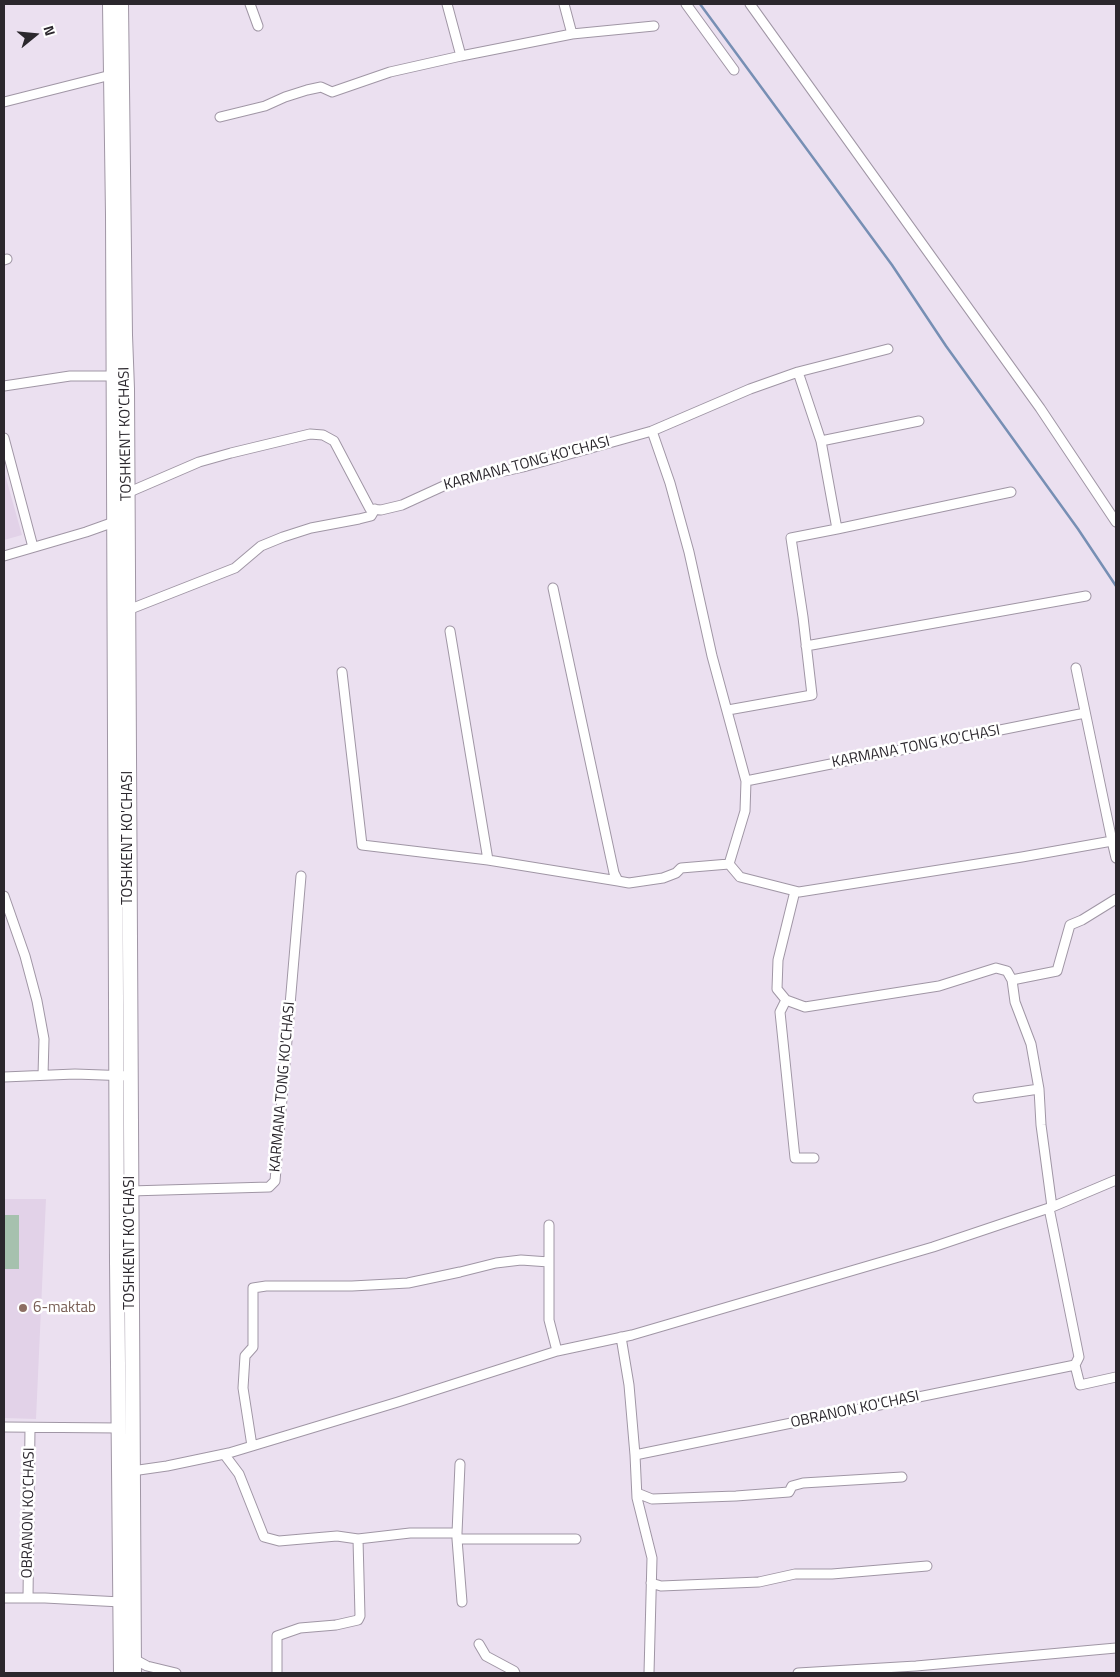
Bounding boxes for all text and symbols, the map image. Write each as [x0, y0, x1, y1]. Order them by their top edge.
north arrow [10, 10, 60, 60]
text: N [38, 23, 61, 38]
street label: TOSHKENT KO'CHASI [116, 367, 136, 501]
street label: KARMANA TONG KO'CHASI [442, 433, 612, 495]
street label: KARMANA TONG KO'CHASI [830, 722, 1002, 772]
street label: TOSHKENT KO'CHASI [119, 771, 137, 905]
street label: KARMANA TONG KO'CHASI [267, 1001, 299, 1173]
street label: TOSHKENT KO'CHASI [121, 1176, 139, 1310]
place label: 6-maktab [33, 1299, 96, 1317]
marker: 6-maktab [17, 1302, 29, 1314]
street label: OBRANON KO'CHASI [789, 1388, 921, 1432]
street label: OBRANON KO'CHASI [19, 1447, 39, 1579]

